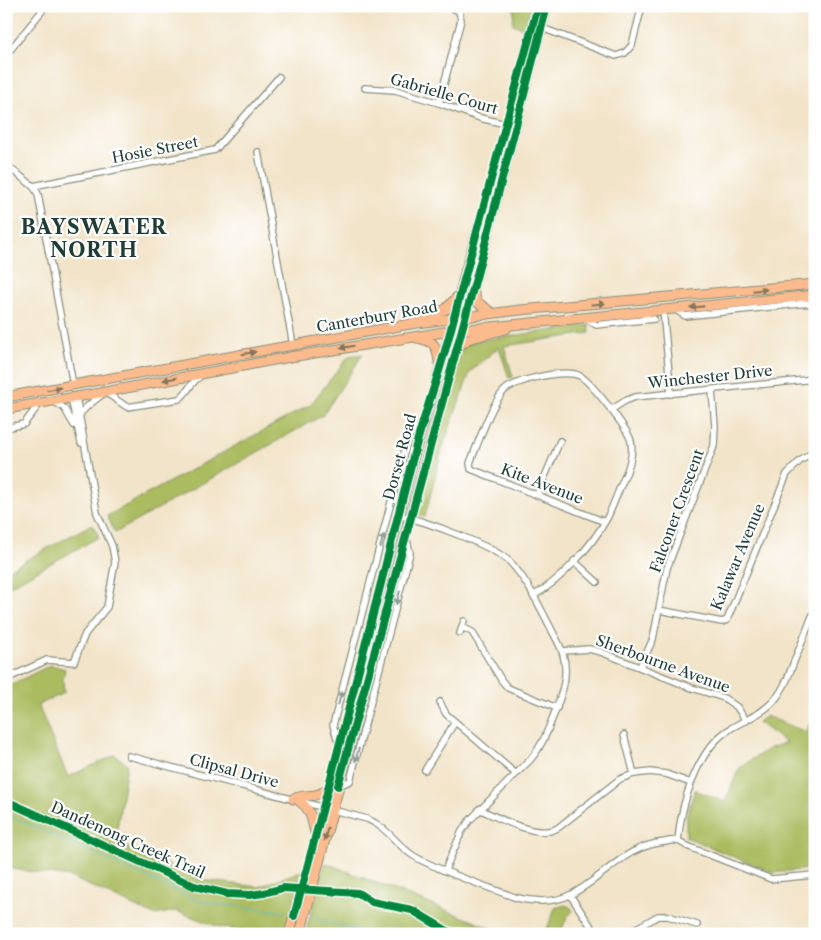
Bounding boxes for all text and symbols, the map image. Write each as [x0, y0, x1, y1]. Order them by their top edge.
street label: Gabrielle Court [388, 69, 501, 118]
street label: Hosie Street [110, 132, 200, 167]
district label: BAYSWATER NORTH [21, 215, 168, 262]
one-way arrow [753, 285, 769, 293]
street label: Canterbury Road [315, 297, 439, 336]
one-way arrow [591, 300, 607, 308]
one-way arrow [688, 303, 704, 311]
one-way arrow [339, 344, 355, 352]
one-way arrow [241, 349, 257, 357]
street label: Winchester Drive [646, 361, 773, 393]
one-way arrow [161, 376, 177, 384]
one-way arrow [47, 384, 63, 392]
street label: Dorset Road [379, 411, 420, 502]
street label: Falconer Crescent [645, 446, 708, 575]
street label: Kite Avenue [498, 459, 586, 508]
street label: Kalawar Avenue [706, 501, 769, 613]
one-way arrow [378, 533, 386, 548]
one-way arrow [394, 591, 402, 606]
street label: Sherbourne Avenue [593, 630, 733, 697]
one-way arrow [336, 690, 344, 706]
one-way arrow [352, 748, 360, 763]
street label: Clipsal Drive [187, 749, 281, 792]
street label: Dandenong Creek Trail [48, 797, 209, 882]
one-way arrow [321, 826, 329, 841]

